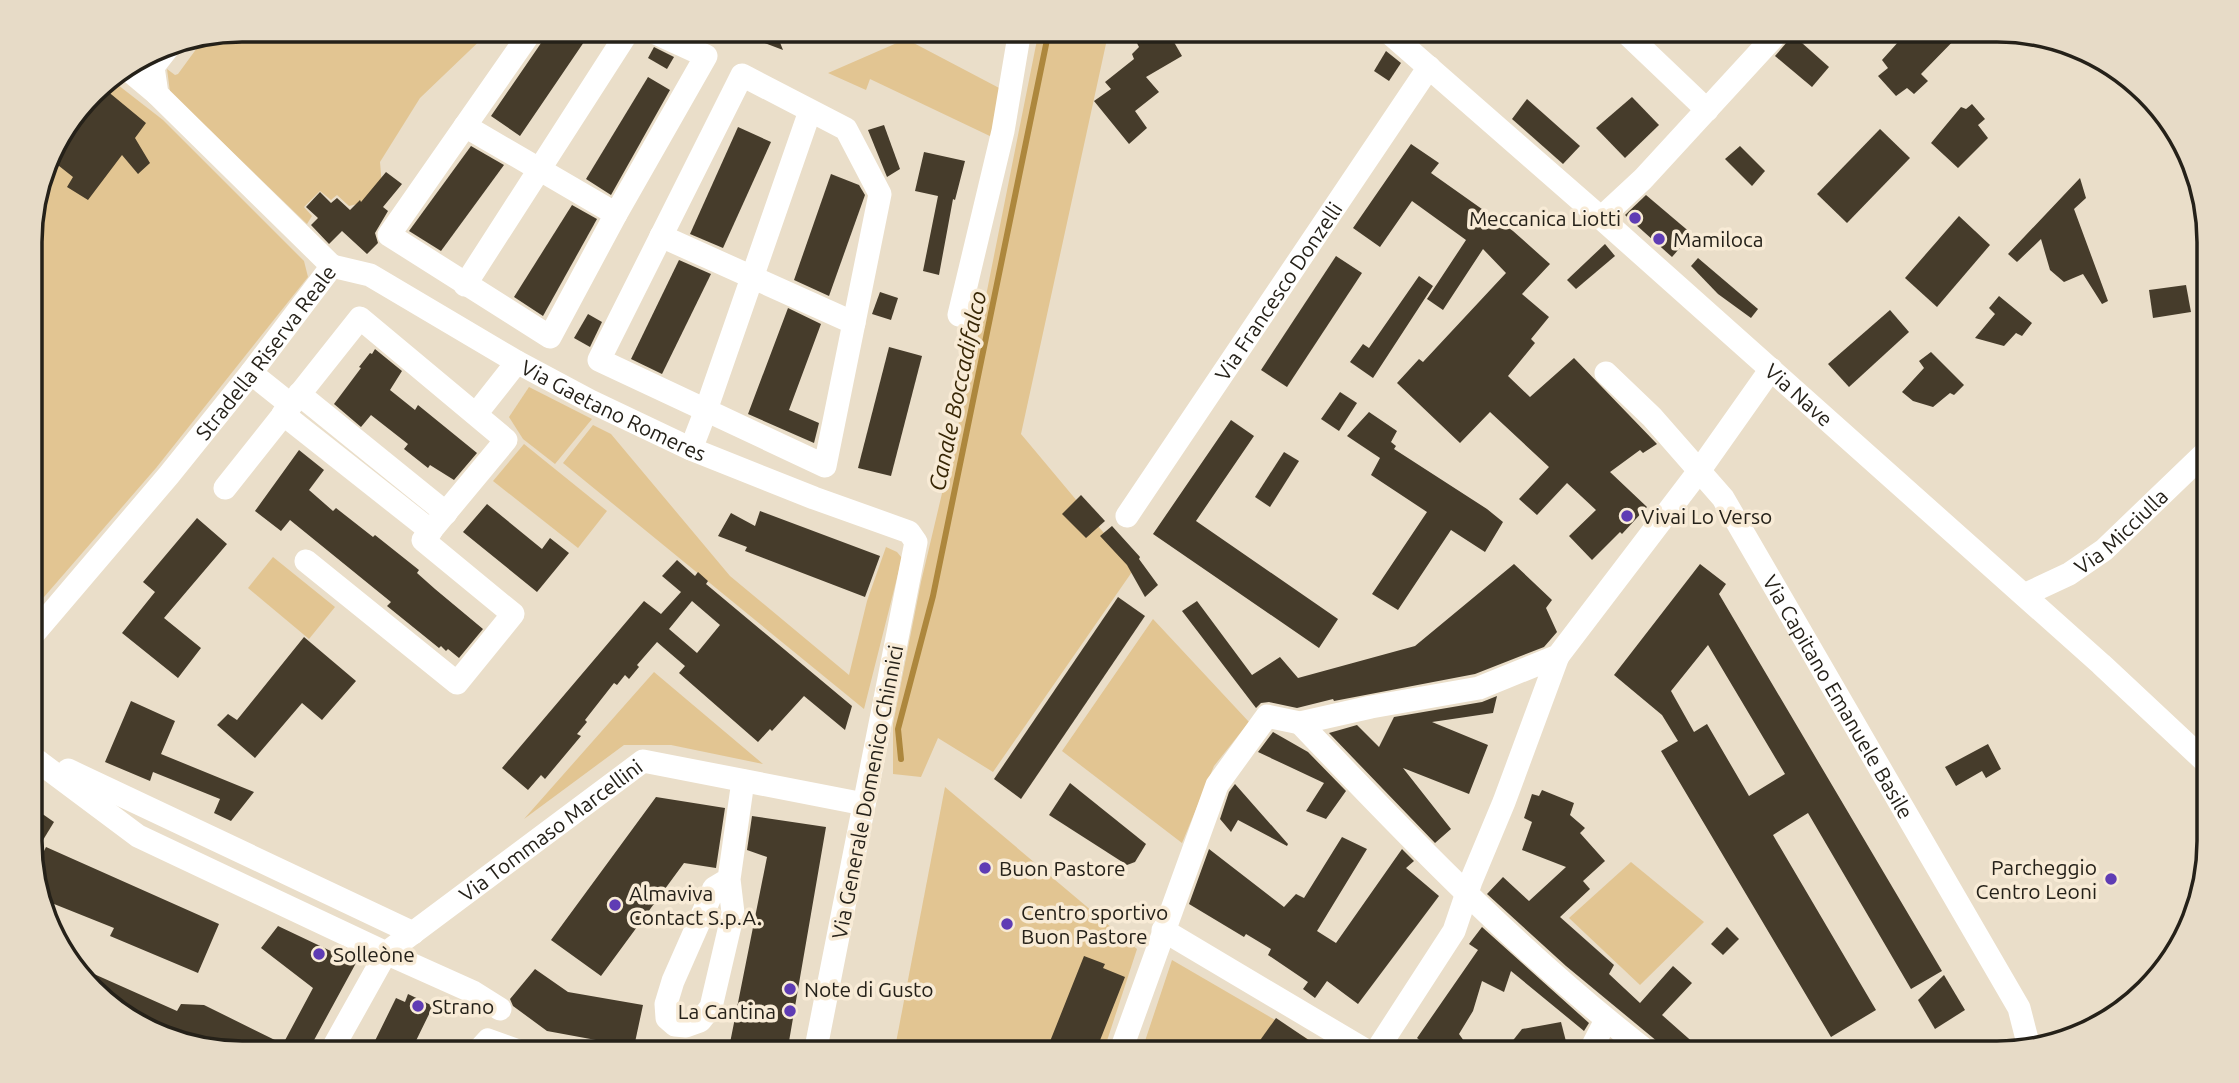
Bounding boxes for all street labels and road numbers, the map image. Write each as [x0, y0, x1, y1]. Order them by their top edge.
street label: Via Francesco Donzelli [1210, 197, 1347, 385]
street label: Stradella Riserva Reale [190, 260, 341, 444]
street label: Via Gaetano Romeres [517, 355, 709, 466]
street label: Via Nave [1760, 358, 1838, 431]
street label: Via Micciulla [2070, 484, 2172, 579]
street label: Via Capitano Emanuele Basile [1758, 571, 1918, 823]
street label: Via Generale Domenico Chinnici [827, 643, 907, 941]
street label: Via Tommaso Marcellini [454, 754, 647, 906]

